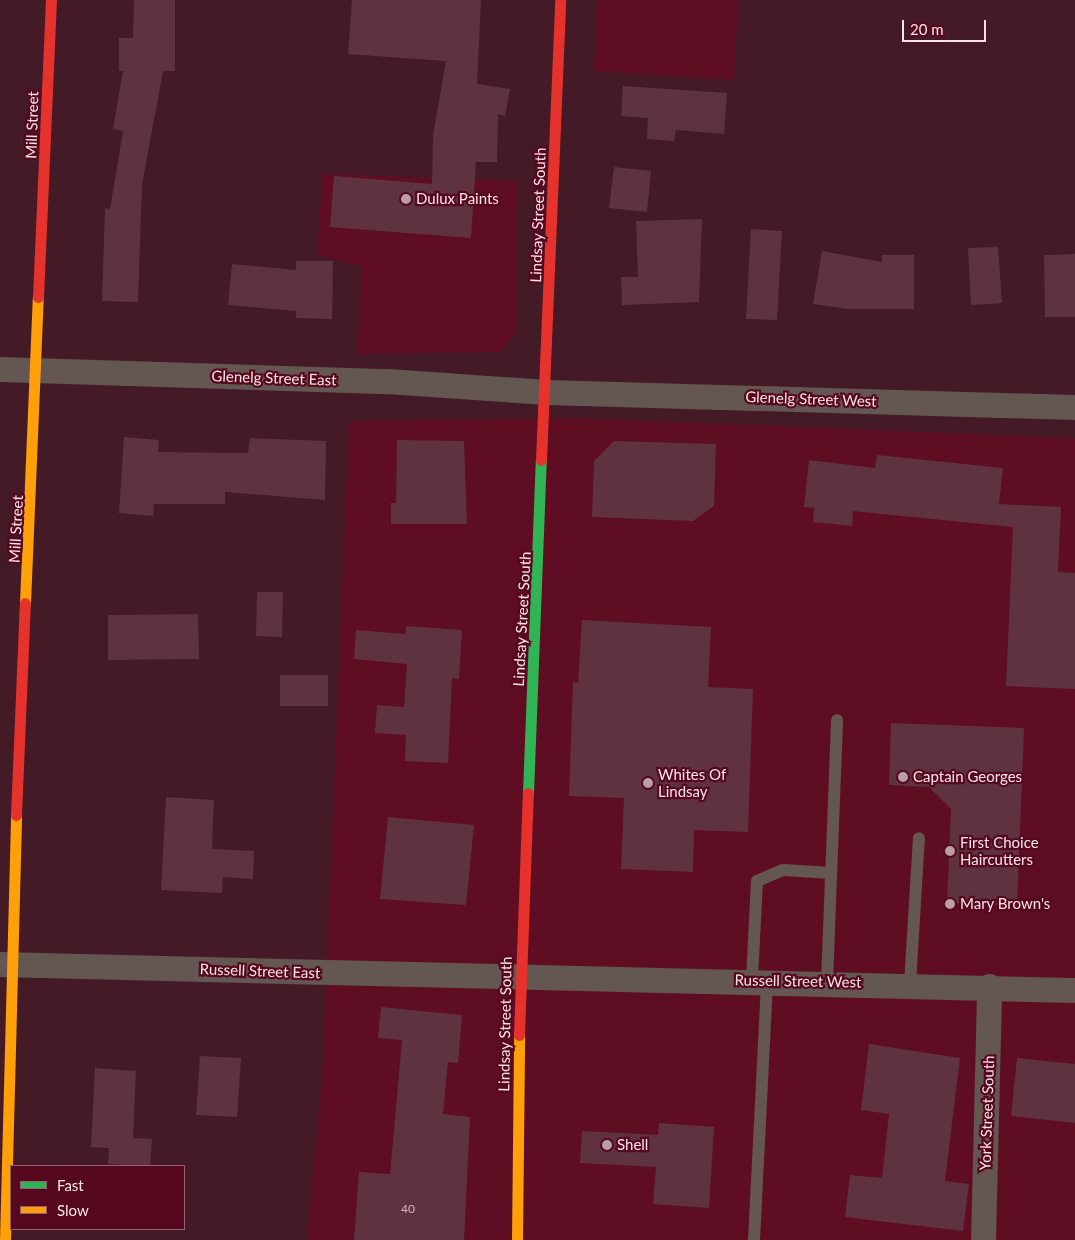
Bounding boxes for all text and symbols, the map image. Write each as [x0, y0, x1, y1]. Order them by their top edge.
scale bar [905, 10, 989, 42]
text: 20 m [910, 20, 944, 38]
street label: Mill Street [22, 91, 42, 159]
street label: Lindsay Street South [527, 147, 549, 283]
place label: Dulux Paints [416, 190, 499, 208]
marker: Dulux Paints [400, 193, 412, 205]
street label: Glenelg Street East [211, 367, 337, 389]
street label: Glenelg Street West [745, 388, 877, 410]
street label: Mill Street [5, 495, 27, 563]
street label: Lindsay Street South [509, 551, 535, 687]
place label: Whites Of Lindsay [658, 765, 726, 800]
place label: Captain Georges [913, 768, 1022, 786]
marker: Captain Georges [897, 771, 909, 783]
marker: Whites Of Lindsay [642, 777, 654, 789]
place label: First Choice Haircutters [960, 833, 1039, 868]
marker: First Choice Haircutters [944, 845, 956, 857]
place label: Mary Brown's [960, 895, 1051, 913]
marker: Mary Brown's [944, 898, 956, 910]
street label: Lindsay Street South [495, 956, 515, 1092]
street label: Russell Street East [199, 960, 321, 982]
street label: Russell Street West [734, 971, 862, 991]
street label: York Street South [976, 1055, 998, 1171]
place label: Shell [617, 1136, 648, 1154]
marker: Shell [601, 1139, 613, 1151]
legend [10, 1165, 185, 1230]
text: Fast [57, 1176, 84, 1194]
text: Slow [57, 1201, 89, 1219]
house number: 40 [401, 1202, 415, 1216]

